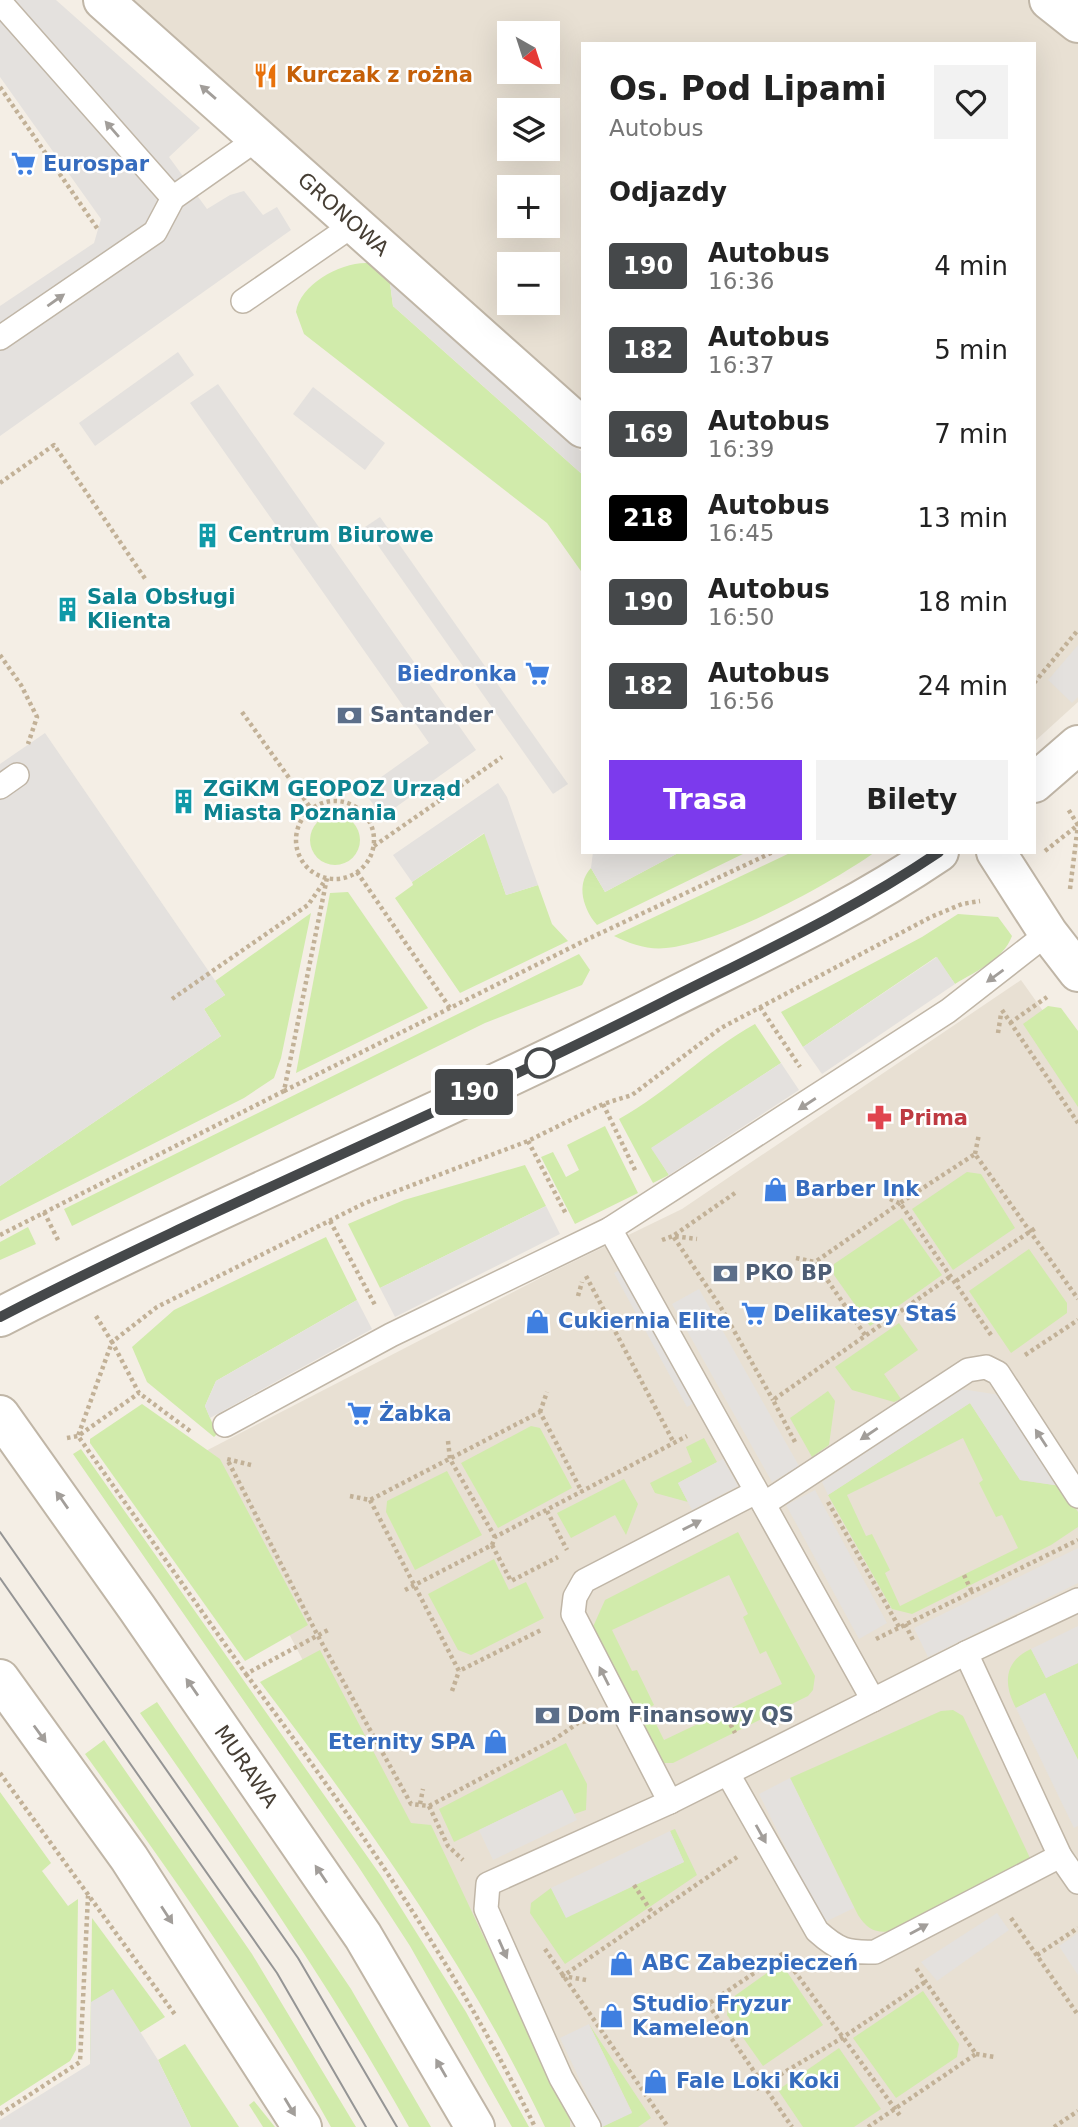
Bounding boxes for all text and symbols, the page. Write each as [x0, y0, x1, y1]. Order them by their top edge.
north arrow [497, 21, 560, 84]
map controls [497, 21, 560, 315]
restaurant icon: Kurczak z rożna [252, 61, 280, 89]
place label: Kurczak z rożna [286, 63, 473, 87]
button: heart [934, 65, 1008, 139]
text: Os. Pod Lipami [609, 69, 887, 108]
one-way arrow [199, 84, 217, 100]
button: layers [497, 98, 560, 161]
text: Autobus [609, 115, 704, 141]
one-way arrow [104, 120, 120, 138]
supermarket icon: Eurospar [9, 150, 37, 178]
place label: Eurospar [43, 152, 150, 176]
street label: GRONOWA [293, 168, 394, 261]
button: + [497, 175, 560, 238]
text: Odjazdy [609, 177, 727, 207]
text: Autobus [708, 238, 830, 268]
text: 4 min [934, 251, 1008, 281]
button: − [497, 252, 560, 315]
text: 190 [623, 252, 673, 280]
text: 16:36 [708, 268, 774, 294]
one-way arrow [47, 293, 65, 307]
text: Autobus [708, 322, 830, 352]
text: 5 min [934, 335, 1008, 365]
text: 182 [623, 336, 673, 364]
text: 16:37 [708, 352, 774, 378]
text: Autobus [708, 406, 830, 436]
text: 7 min [934, 419, 1008, 449]
text: 169 [623, 420, 673, 448]
text: 16:39 [708, 436, 774, 462]
text: Autobus [708, 490, 830, 520]
text: 13 min [918, 503, 1008, 533]
text: 218 [623, 504, 673, 532]
text: 16:45 [708, 520, 774, 546]
building icon: Centrum Biurowe [194, 521, 222, 549]
place label: Centrum Biurowe [228, 523, 434, 547]
text: Autobus [708, 574, 830, 604]
place label: Sala Obsługi Klienta [87, 585, 235, 633]
text: 18 min [918, 587, 1008, 617]
text: 190 [623, 588, 673, 616]
building icon: Sala Obsługi Klienta [53, 595, 81, 623]
text: 16:50 [708, 604, 774, 630]
text: Autobus [708, 658, 830, 688]
supermarket icon: Biedronka [523, 660, 551, 688]
place label: Biedronka [397, 662, 517, 686]
text: 24 min [918, 671, 1008, 701]
text: 182 [623, 672, 673, 700]
text: 16:56 [708, 688, 774, 714]
bank icon: Santander [336, 701, 364, 729]
place label: Santander [370, 703, 494, 727]
button: Trasa [609, 760, 802, 840]
button: Bilety [816, 760, 1008, 840]
place label: ZGiKM GEOPOZ Urząd Miasta Poznania [203, 777, 461, 825]
building icon: ZGiKM GEOPOZ Urząd Miasta Poznania [169, 787, 197, 815]
one-way arrow [986, 969, 1004, 983]
unlabelled marker [525, 1048, 555, 1078]
line badge: 190 [434, 1069, 514, 1115]
text: 190 [449, 1078, 499, 1106]
one-way arrow [797, 1097, 817, 1110]
pharmacy icon: Prima [865, 1104, 893, 1132]
place label: Prima [899, 1106, 968, 1130]
shop icon: Barber Ink [761, 1175, 789, 1203]
place label: Barber Ink [795, 1177, 920, 1201]
bank icon: PKO BP [711, 1259, 739, 1287]
place label: PKO BP [745, 1261, 832, 1285]
supermarket icon: Delikatesy Staś [739, 1300, 767, 1328]
place label: Delikatesy Staś [773, 1302, 957, 1326]
shop icon: Cukiernia Elite [524, 1307, 552, 1335]
place label: Cukiernia Elite [558, 1309, 731, 1333]
supermarket icon: Żabka [345, 1400, 373, 1428]
place label: Żabka [379, 1401, 452, 1426]
one-way arrow [860, 1427, 878, 1441]
one-way arrow [1034, 1429, 1047, 1448]
one-way arrow [55, 1491, 69, 1509]
one-way arrow [682, 1519, 702, 1530]
one-way arrow [598, 1666, 609, 1686]
one-way arrow [185, 1678, 199, 1696]
bank icon: Dom Finansowy QS [533, 1701, 561, 1729]
place label: Dom Finansowy QS [567, 1703, 794, 1727]
street label: MURAWA [209, 1721, 283, 1813]
one-way arrow [33, 1725, 47, 1744]
shop icon: Eternity SPA [481, 1728, 509, 1756]
place label: Eternity SPA [328, 1730, 476, 1754]
one-way arrow [755, 1824, 767, 1843]
one-way arrow [315, 1865, 328, 1884]
one-way arrow [160, 1906, 173, 1925]
one-way arrow [909, 1924, 929, 1935]
one-way arrow [497, 1939, 509, 1959]
shop icon: ABC Zabezpieczeń [608, 1949, 636, 1977]
place label: ABC Zabezpieczeń [642, 1951, 858, 1975]
place label: Studio Fryzur Kameleon [632, 1992, 791, 2040]
shop icon: Studio Fryzur Kameleon [598, 2002, 626, 2030]
one-way arrow [435, 2058, 447, 2077]
shop icon: Fale Loki Koki [642, 2067, 670, 2095]
place label: Fale Loki Koki [676, 2069, 840, 2093]
one-way arrow [283, 2097, 296, 2116]

